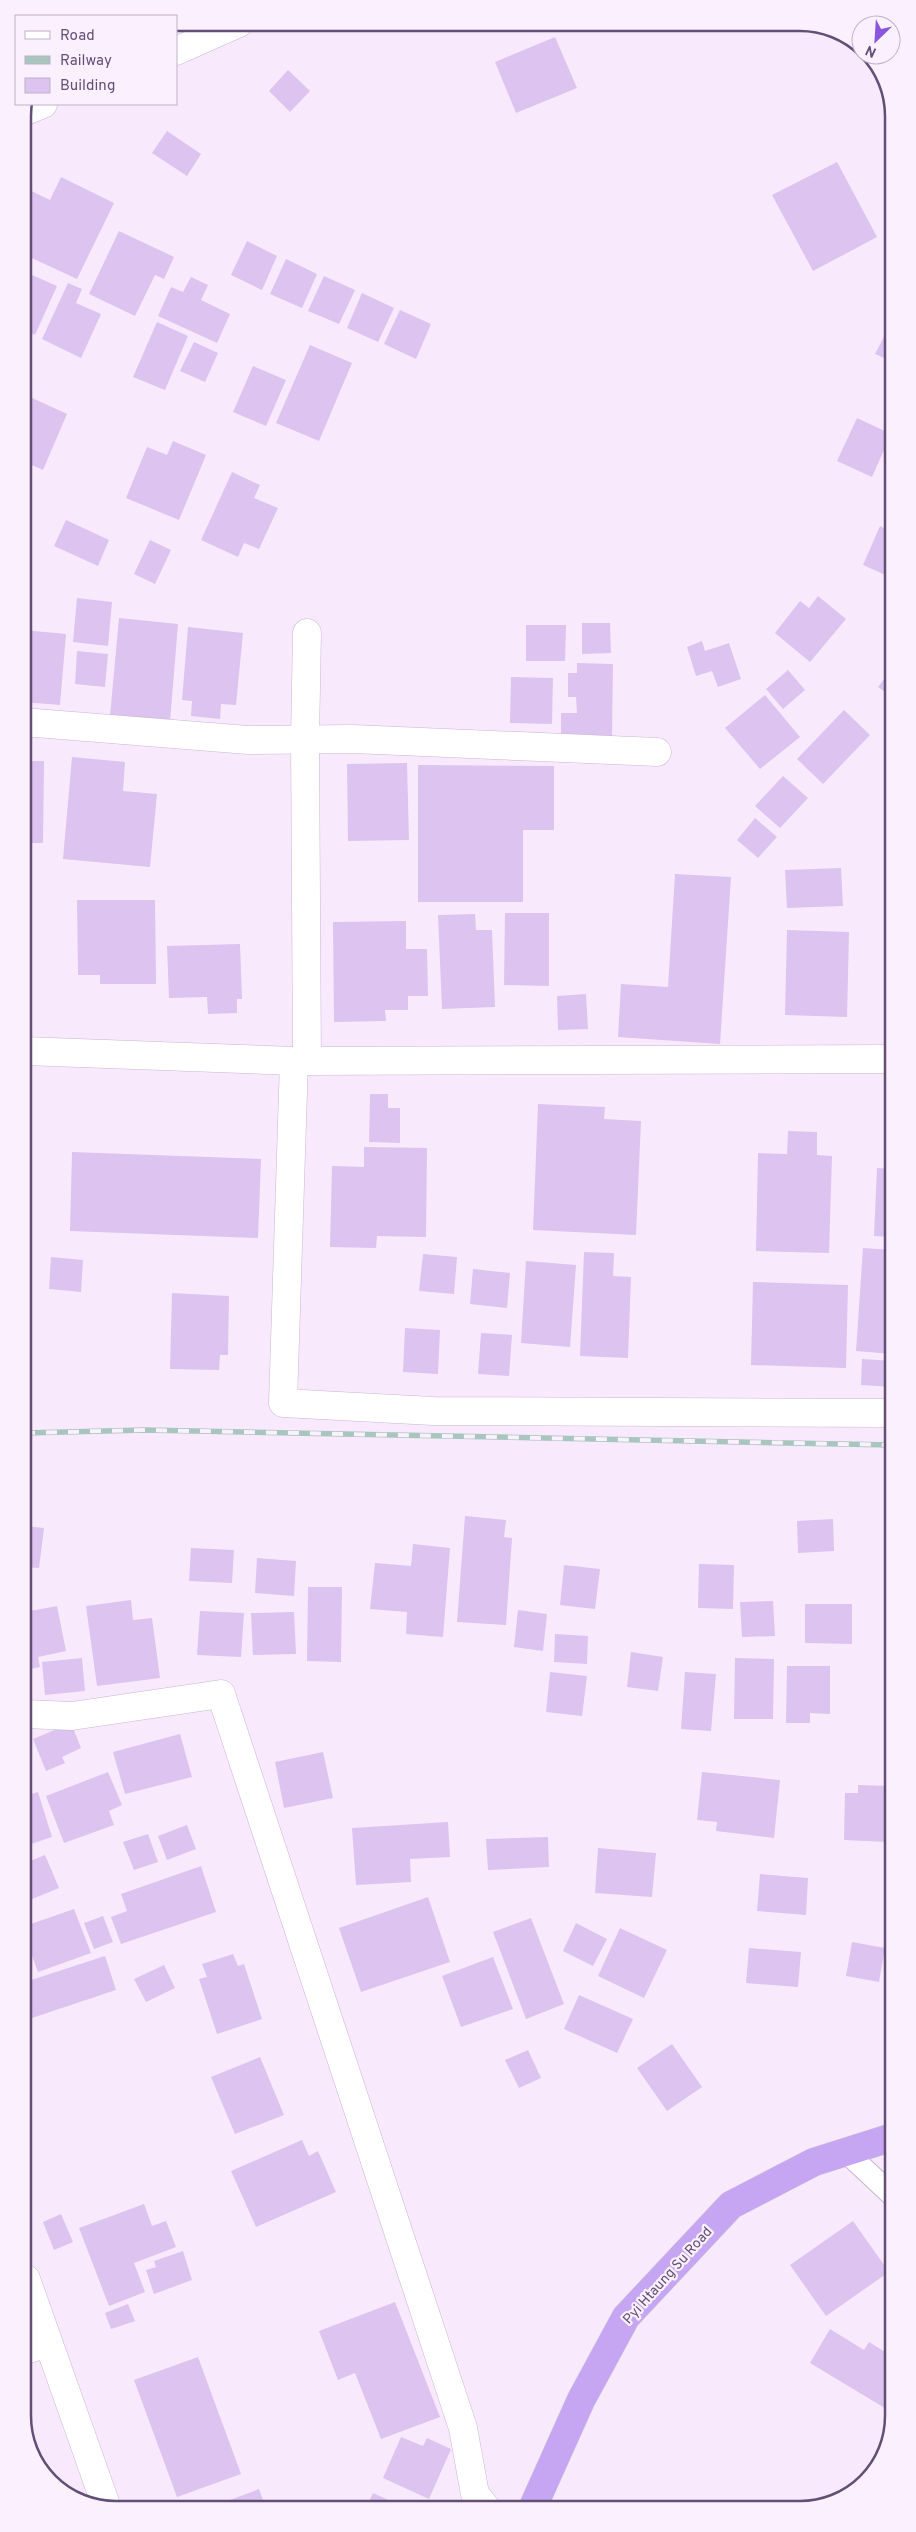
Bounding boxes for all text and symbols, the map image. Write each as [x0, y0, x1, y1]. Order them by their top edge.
legend [15, 15, 178, 105]
north arrow [851, 15, 901, 65]
text: Road [60, 27, 95, 46]
text: N [863, 41, 879, 60]
text: Railway [60, 52, 112, 71]
text: Building [60, 77, 115, 96]
street label: Pyi Htaung Su Road [620, 2224, 716, 2328]

